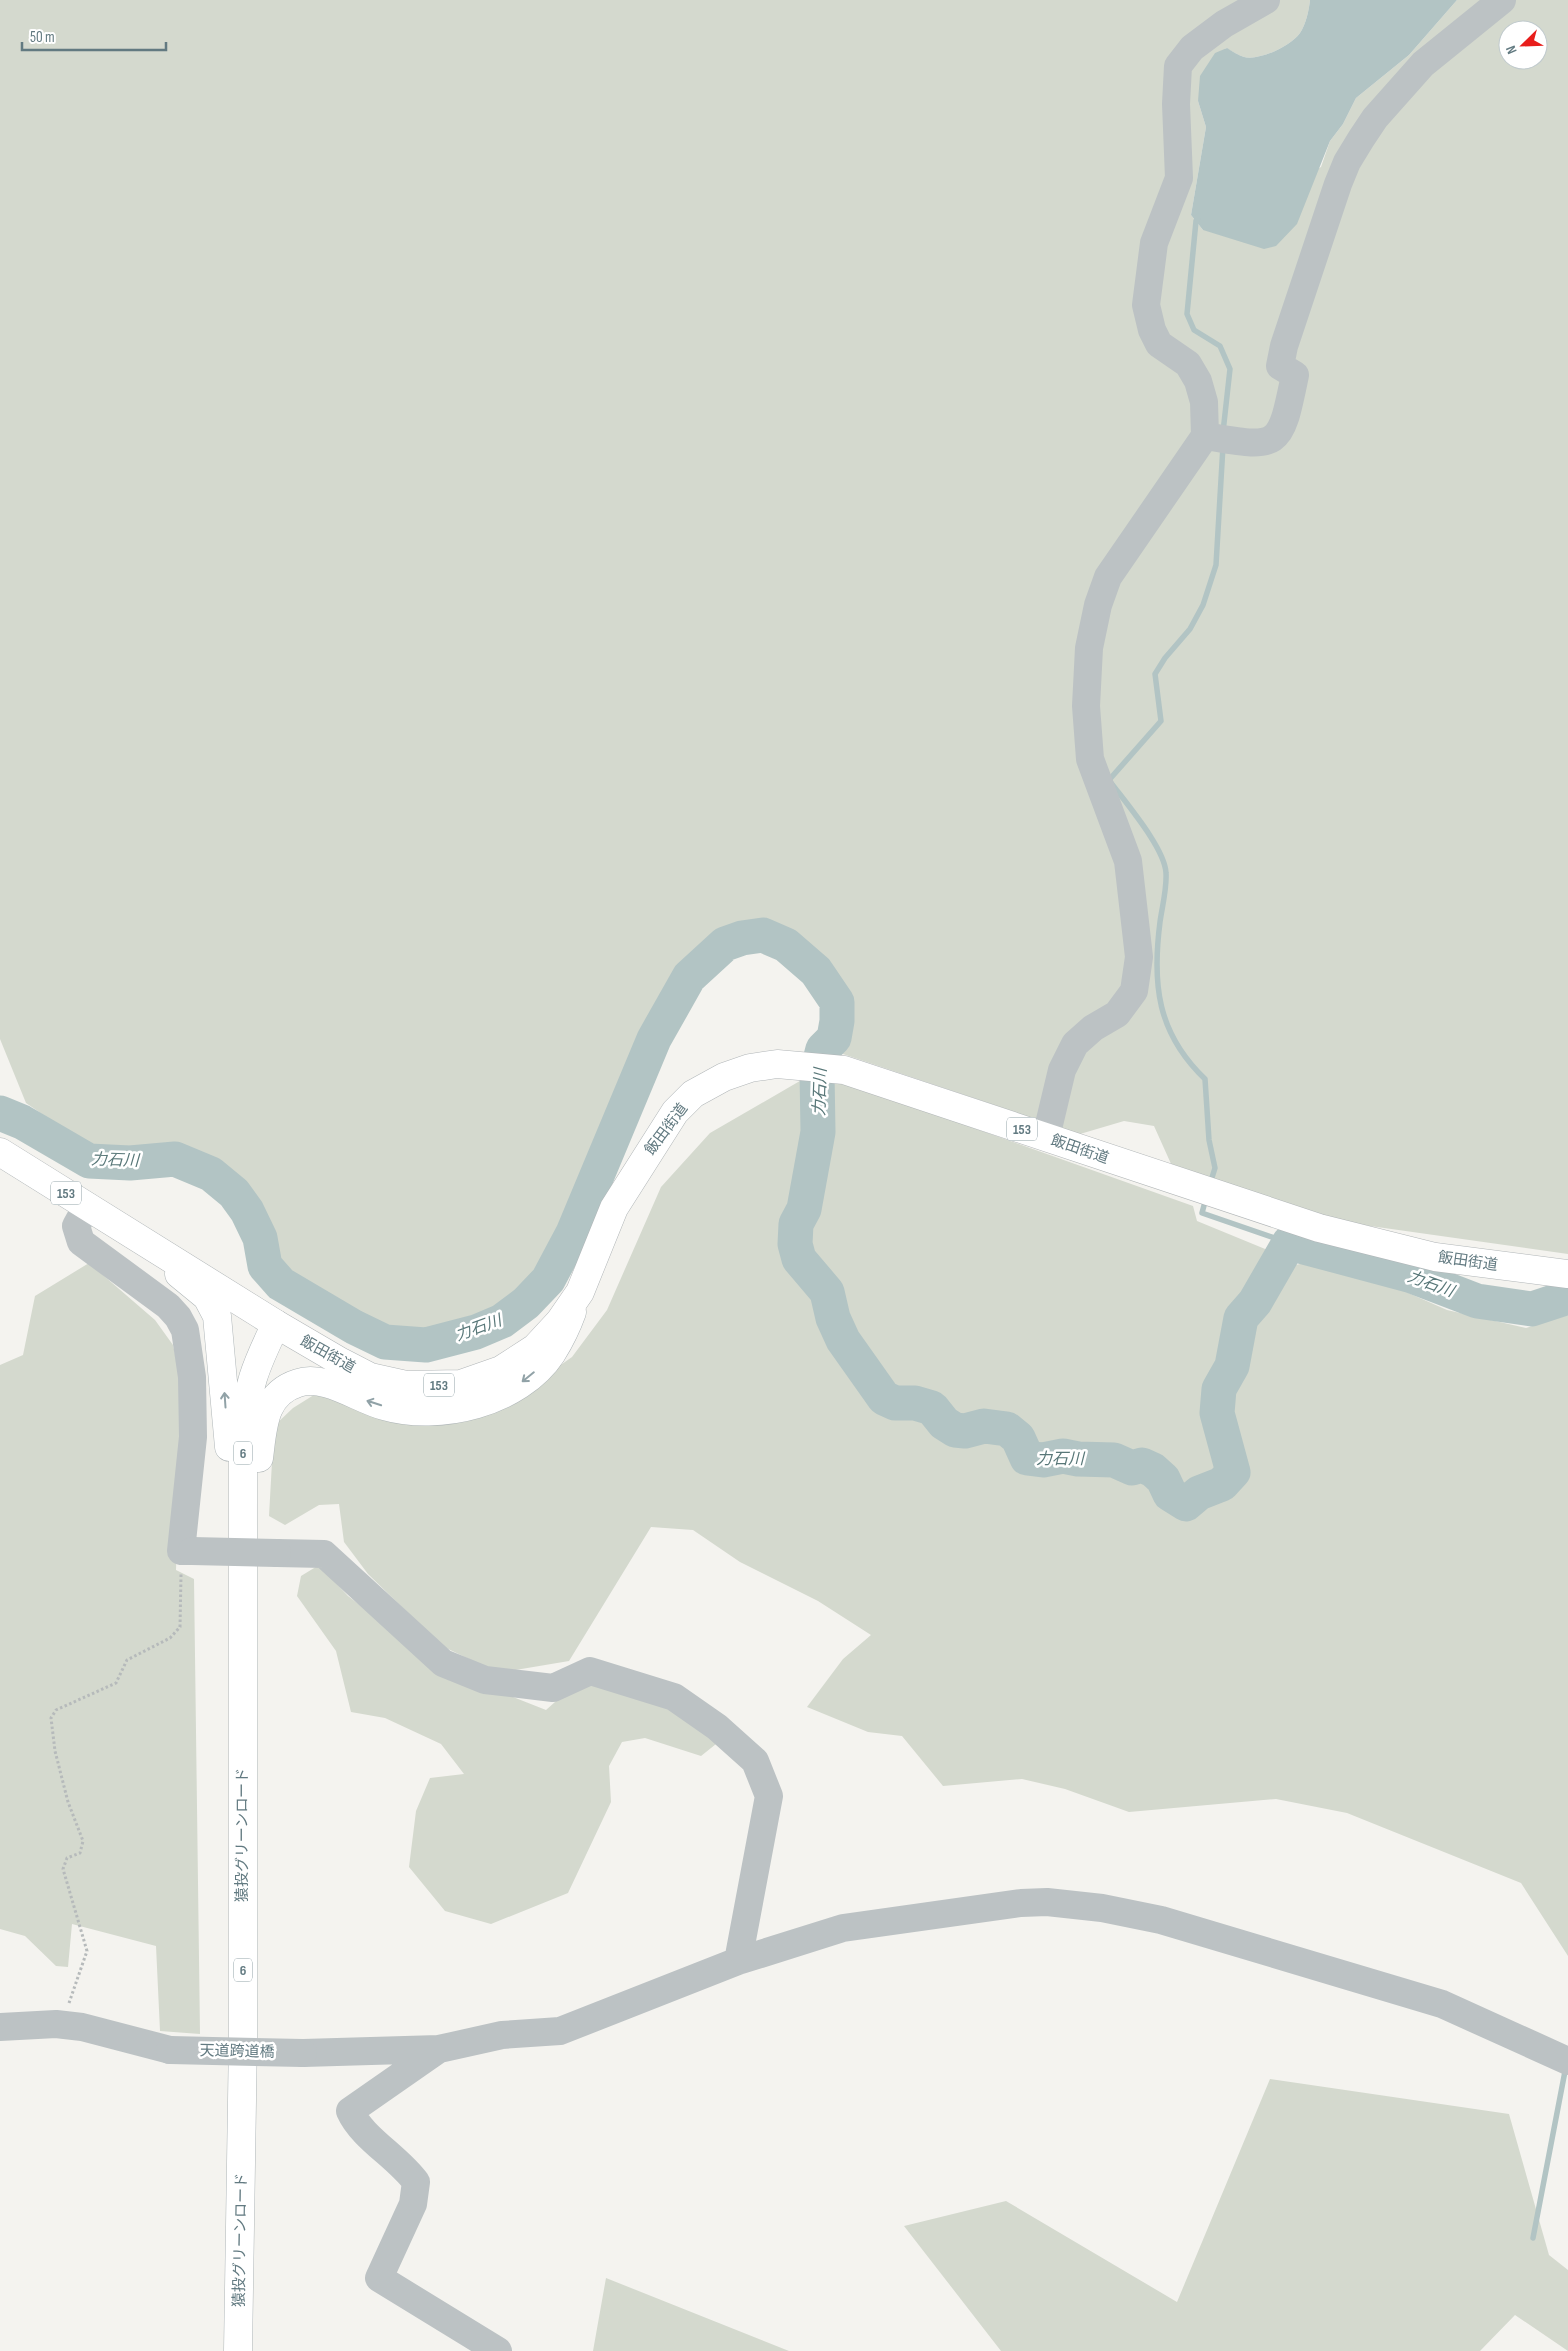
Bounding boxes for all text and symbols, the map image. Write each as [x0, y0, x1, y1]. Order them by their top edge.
scale bar [22, 20, 166, 52]
north arrow [1498, 20, 1548, 70]
text: 50 m [30, 28, 55, 47]
text: N [1502, 43, 1521, 57]
water label: 力石川 [810, 1066, 831, 1116]
street label: 飯田街道 [641, 1100, 692, 1159]
road number: 153 [1007, 1118, 1037, 1140]
street label: 飯田街道 [1048, 1131, 1111, 1168]
water label: 力石川 [91, 1150, 141, 1171]
road number: 153 [51, 1182, 81, 1204]
street label: 飯田街道 [1437, 1248, 1499, 1275]
water label: 力石川 [1405, 1267, 1458, 1302]
water label: 力石川 [453, 1311, 506, 1346]
street label: 飯田街道 [297, 1332, 359, 1377]
one-way arrow [522, 1371, 535, 1382]
road number: 153 [424, 1374, 454, 1396]
one-way arrow [220, 1392, 230, 1408]
one-way arrow [367, 1398, 382, 1407]
road number: 6 [234, 1442, 252, 1465]
water label: 力石川 [1036, 1450, 1086, 1469]
street label: 猿投グリーンロード [233, 1768, 252, 1902]
road number: 6 [234, 1958, 252, 1982]
street label: 天道跨道橋 [199, 2041, 275, 2062]
street label: 猿投グリーンロード [230, 2173, 251, 2307]

